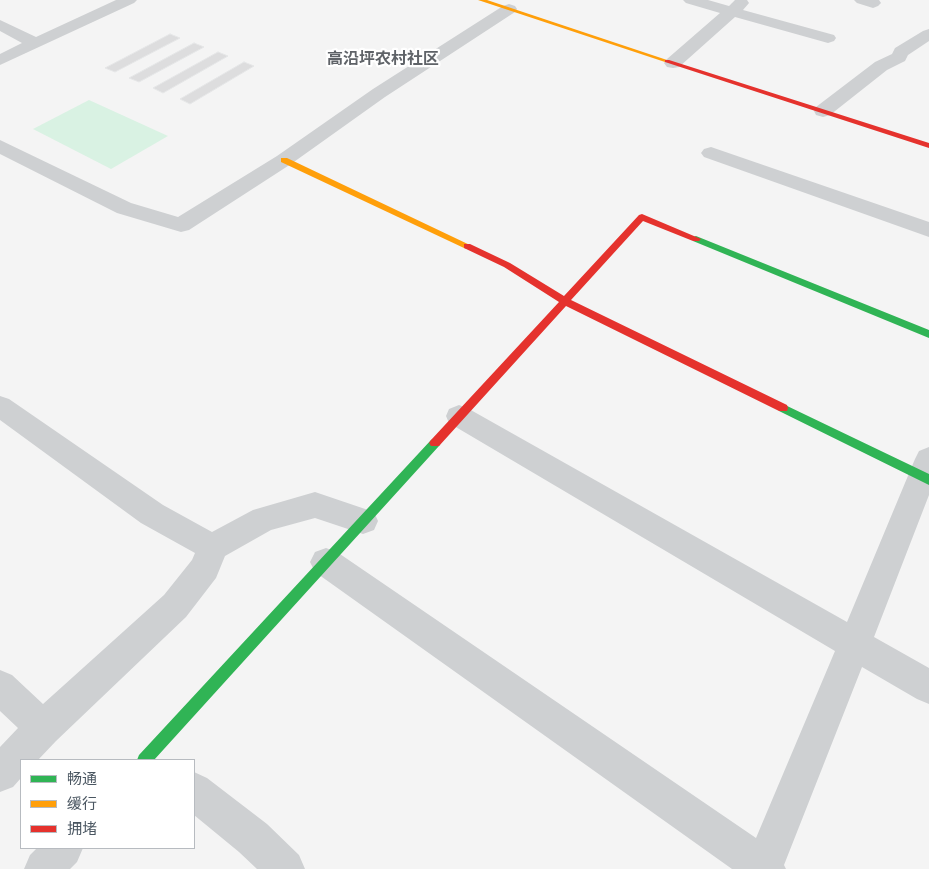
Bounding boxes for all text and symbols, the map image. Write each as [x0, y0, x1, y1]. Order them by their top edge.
district label: 高沿坪农村社区 [327, 50, 439, 70]
legend [20, 759, 195, 849]
text: 畅通 [67, 769, 97, 790]
text: 缓行 [67, 794, 97, 815]
text: 拥堵 [67, 819, 97, 840]

